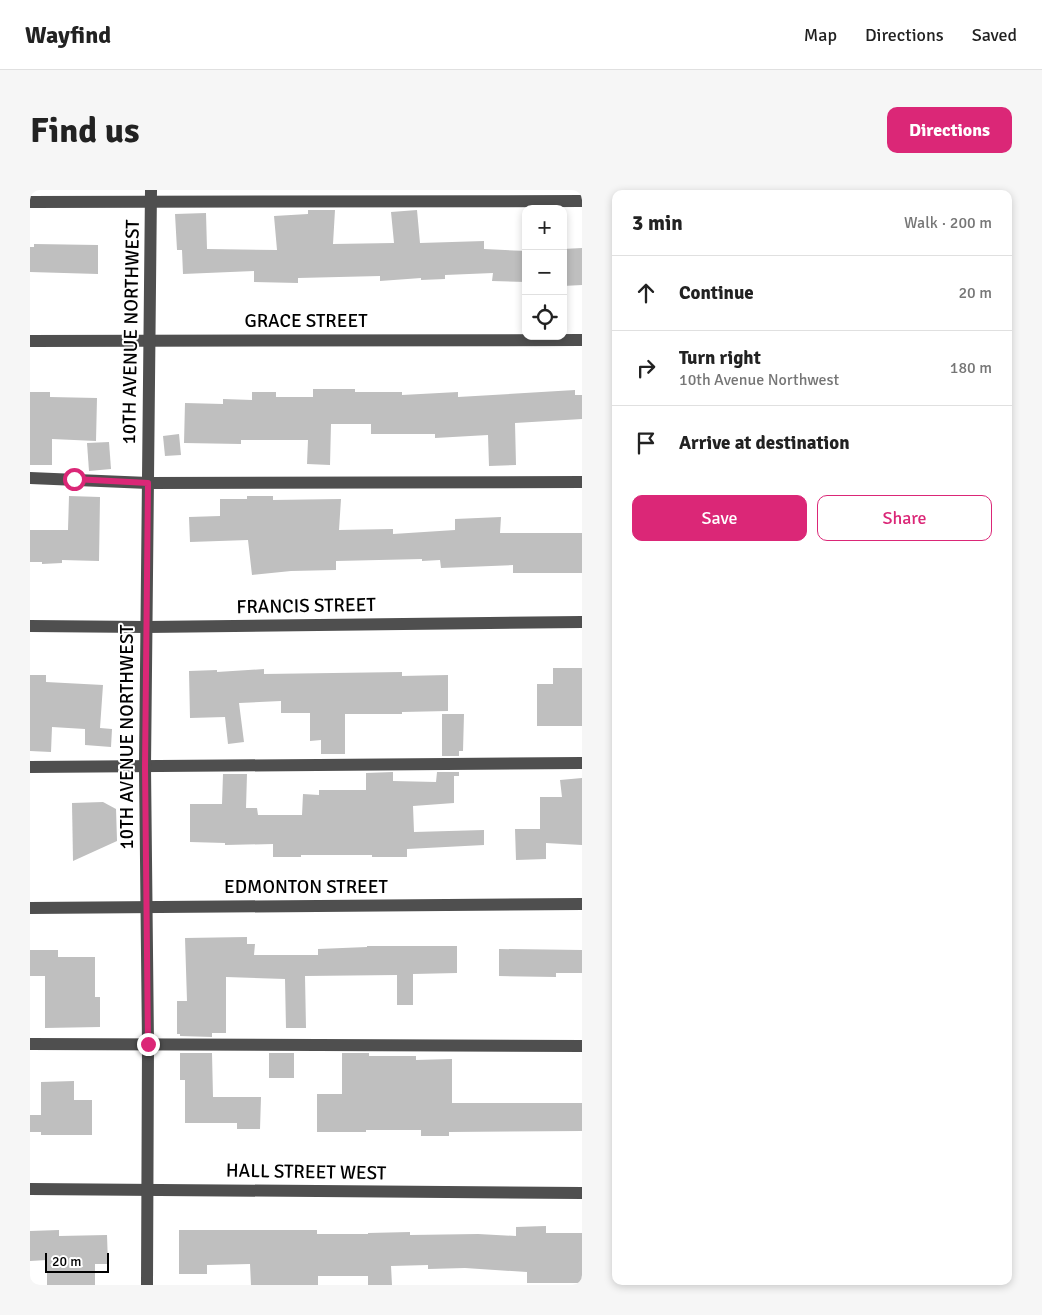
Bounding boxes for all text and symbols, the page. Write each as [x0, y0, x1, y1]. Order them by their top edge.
text: Wayfind [25, 20, 111, 50]
text: Map [804, 24, 837, 46]
text: Directions [865, 24, 944, 46]
text: Saved [972, 24, 1017, 46]
button: Directions [887, 107, 1012, 153]
text: Find us [30, 109, 140, 152]
map controls [522, 205, 567, 340]
button: + [522, 205, 567, 250]
text: 3 min [632, 210, 683, 236]
text: Walk · 200 m [904, 213, 992, 233]
street label: 10TH AVENUE NORTHWEST [117, 219, 145, 445]
button: − [522, 250, 567, 295]
icon: ahead [632, 279, 660, 307]
text: Continue [679, 281, 754, 305]
text: 20 m [958, 283, 992, 303]
button: locate [522, 295, 567, 340]
street label: GRACE STREET [244, 309, 368, 333]
text: Turn right [679, 346, 761, 370]
icon: right [632, 354, 660, 382]
text: 180 m [950, 358, 992, 378]
text: 10th Avenue Northwest [679, 370, 839, 390]
icon: arrive [632, 429, 660, 457]
text: Arrive at destination [679, 431, 850, 455]
route start [63, 468, 86, 491]
button: Save [632, 495, 807, 541]
button: Share [817, 495, 992, 541]
street label: FRANCIS STREET [236, 593, 376, 619]
street label: 10TH AVENUE NORTHWEST [115, 624, 139, 849]
street label: EDMONTON STREET [224, 875, 389, 899]
route end [137, 1033, 160, 1056]
street label: HALL STREET WEST [226, 1159, 387, 1185]
scale bar [45, 1250, 109, 1273]
text: 20 m [52, 1253, 81, 1270]

